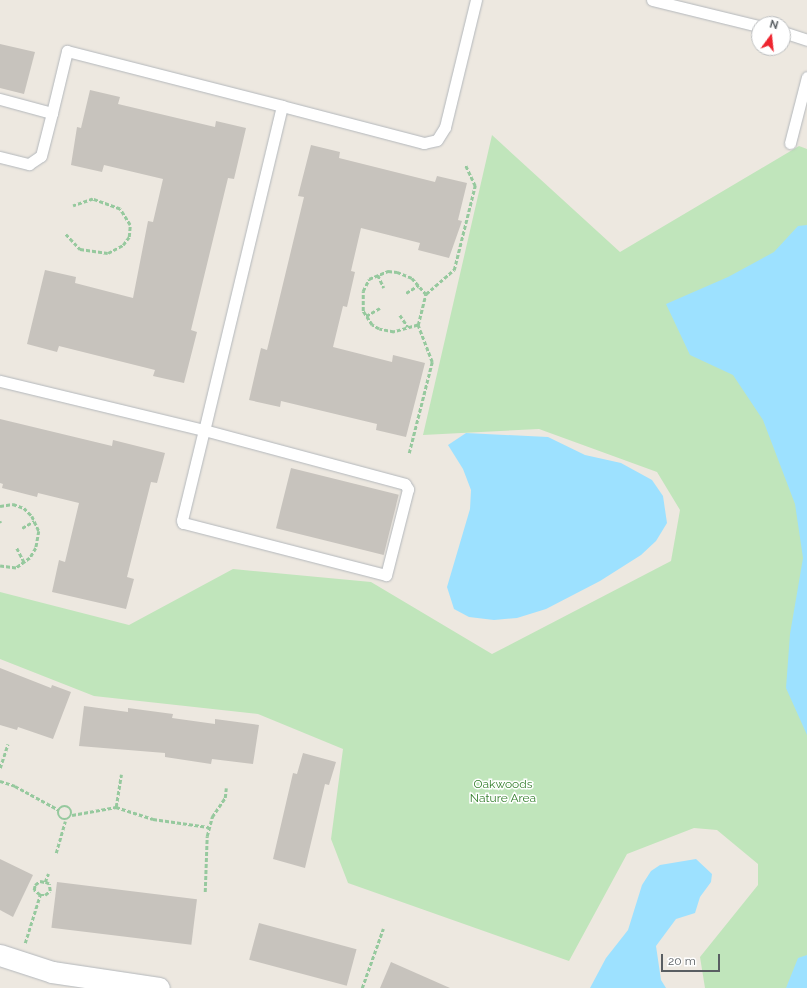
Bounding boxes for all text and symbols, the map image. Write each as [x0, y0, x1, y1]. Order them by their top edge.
north arrow [751, 16, 791, 56]
text: N [768, 18, 780, 32]
park label: Oakwoods Nature Area [470, 778, 536, 806]
scale bar [663, 946, 722, 972]
text: 20 m [668, 954, 696, 968]

